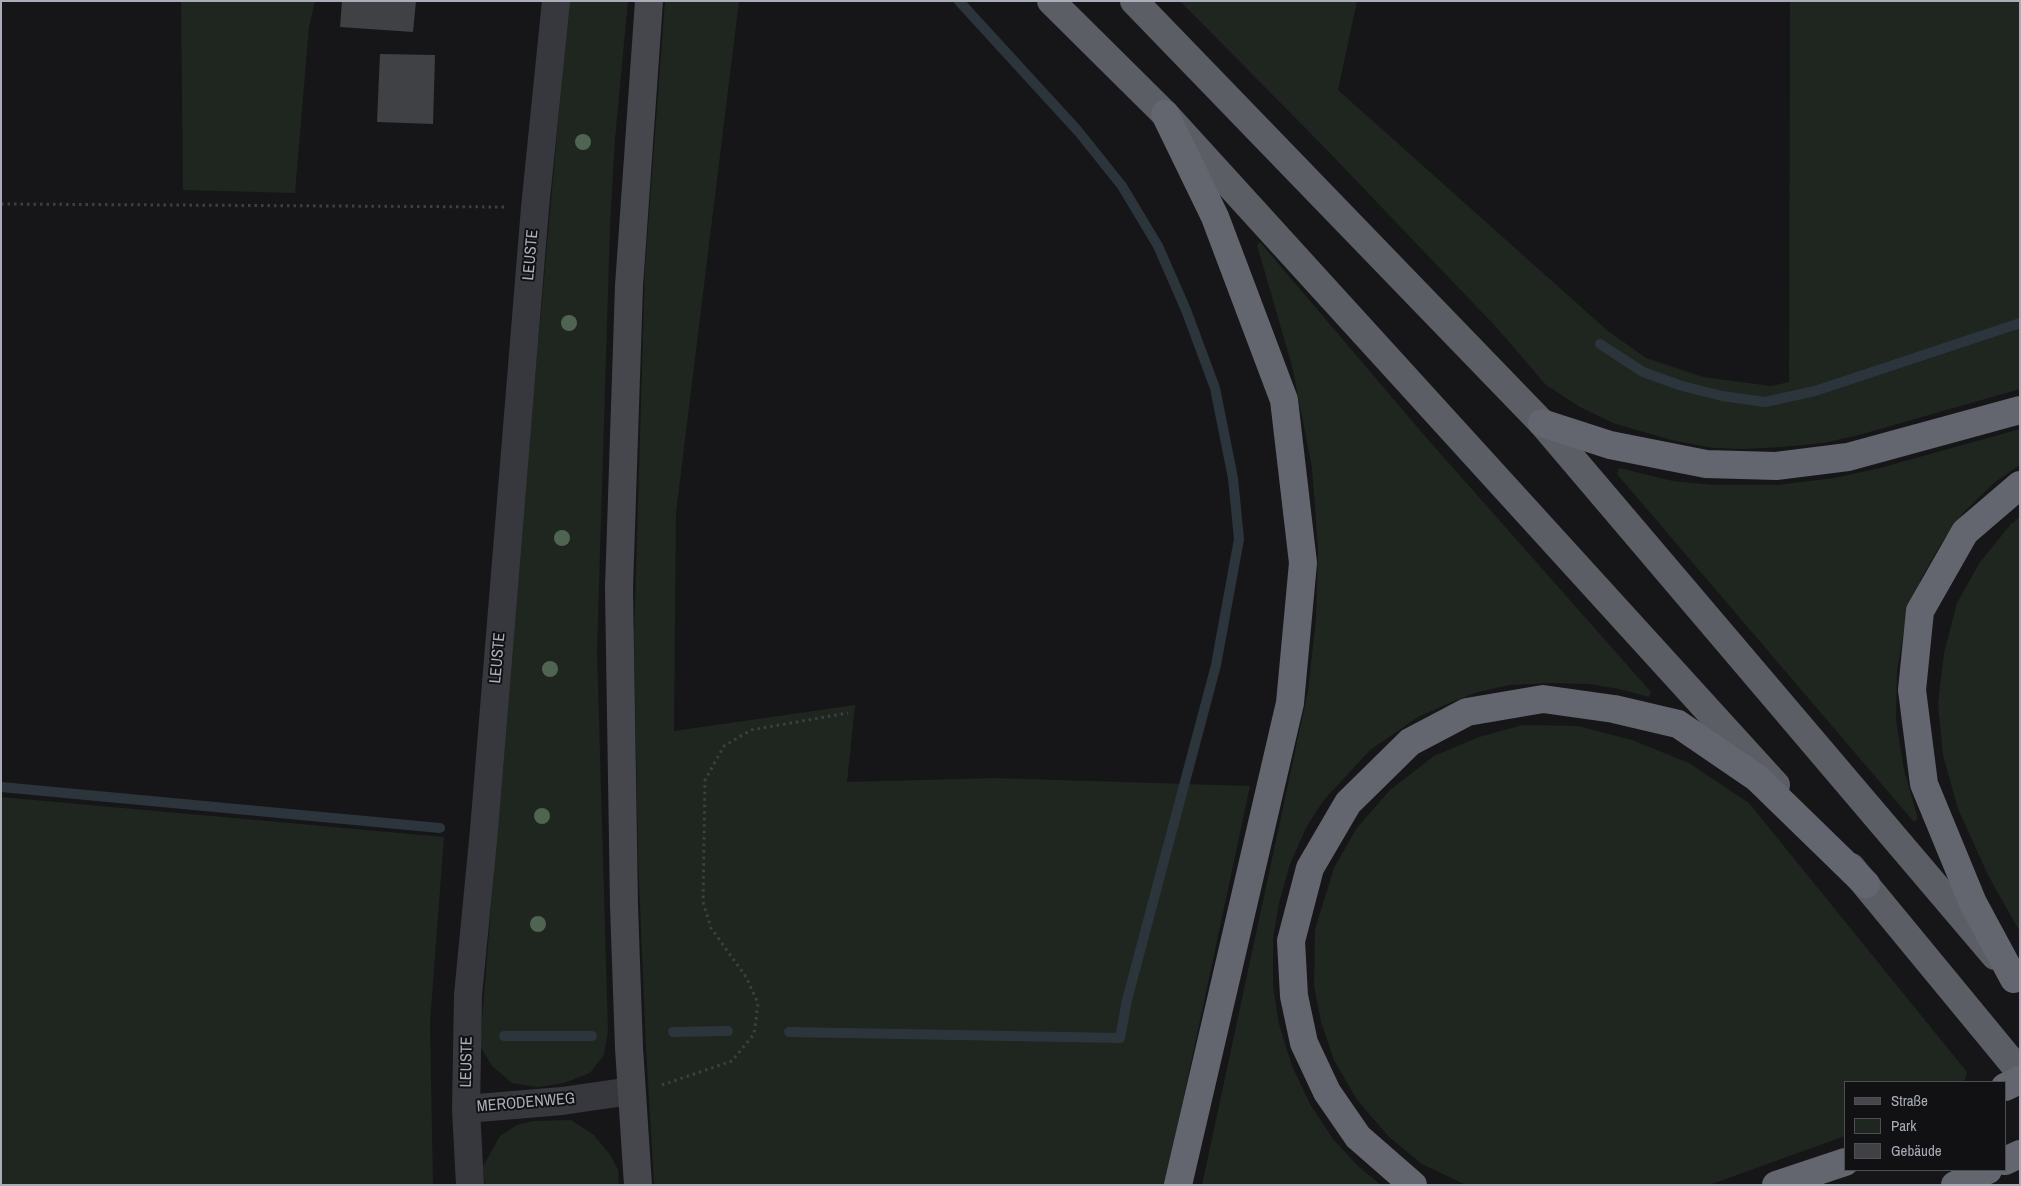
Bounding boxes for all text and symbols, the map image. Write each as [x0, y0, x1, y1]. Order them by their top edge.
street label: LEUSTE [519, 229, 543, 281]
street label: LEUSTE [486, 632, 510, 684]
street label: LEUSTE [457, 1036, 477, 1088]
legend [1844, 1081, 2006, 1171]
street label: MERODENWEG [476, 1089, 576, 1117]
text: Straße [1891, 1090, 1928, 1111]
text: Park [1891, 1115, 1916, 1136]
text: Gebäude [1891, 1140, 1942, 1161]

